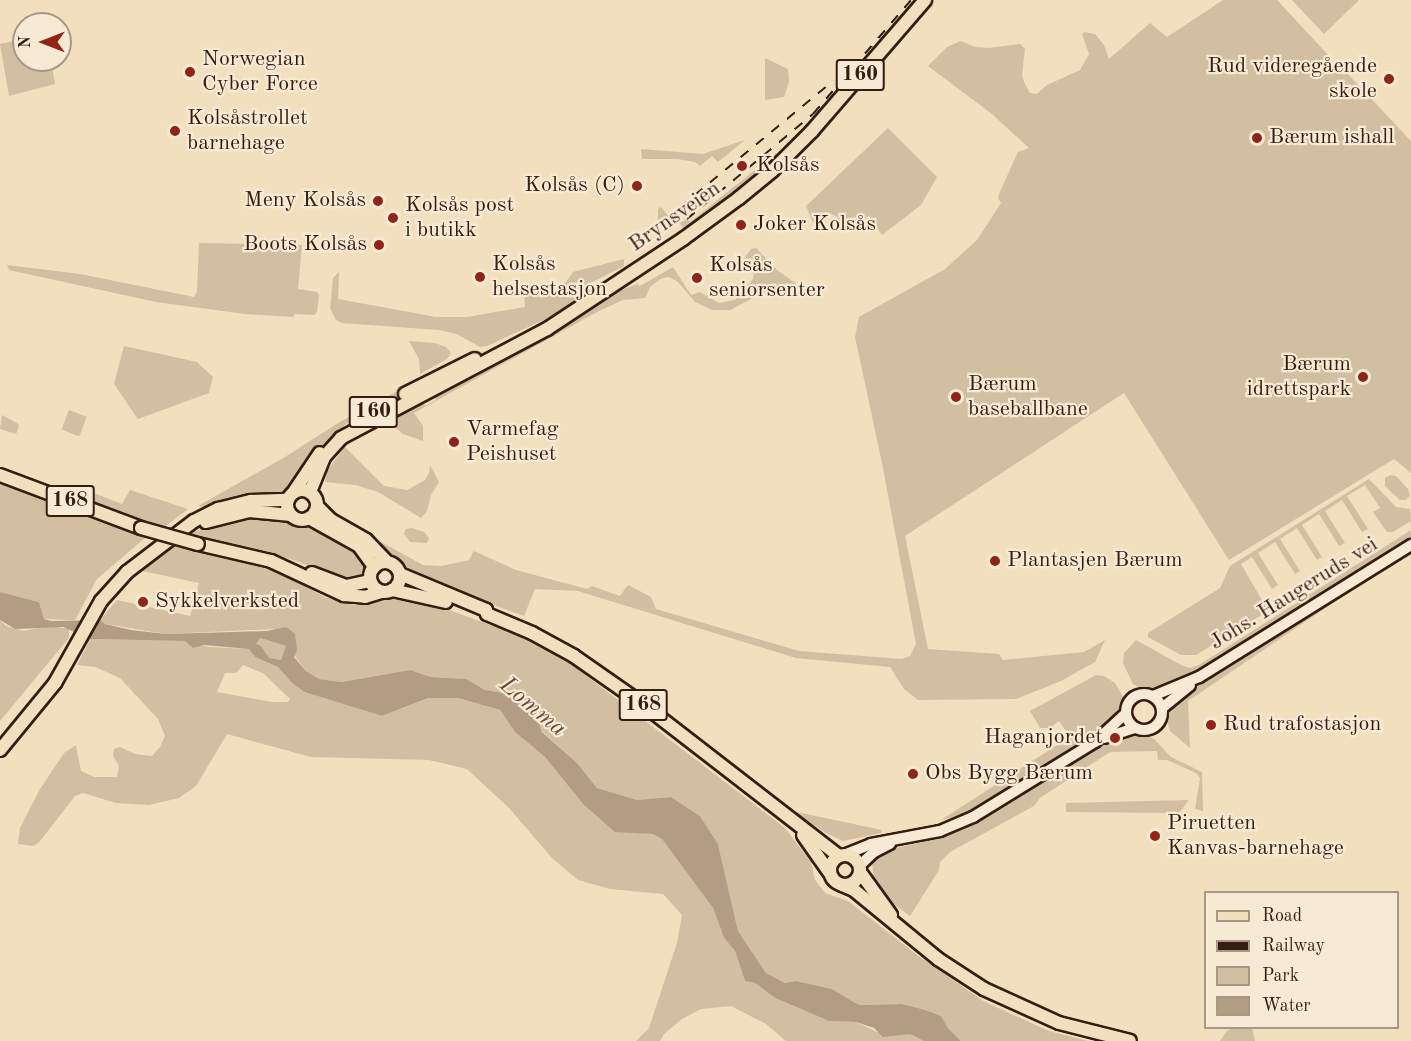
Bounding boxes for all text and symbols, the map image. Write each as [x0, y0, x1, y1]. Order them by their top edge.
north arrow [12, 12, 72, 72]
text: N [18, 36, 34, 48]
place label: Norwegian Cyber Force [202, 46, 318, 98]
place label: Rud videregående skole [1207, 53, 1377, 104]
road number: 160 [834, 57, 886, 93]
marker: Norwegian Cyber Force [183, 65, 197, 79]
marker: Rud videregående skole [1382, 72, 1396, 86]
place label: Kolsåstrollet barnehage [187, 105, 308, 156]
marker: Kolsåstrollet barnehage [168, 124, 182, 138]
place label: Bærum ishall [1269, 125, 1394, 151]
marker: Bærum ishall [1250, 131, 1264, 145]
place label: Kolsås [756, 153, 819, 179]
marker: Kolsås [733, 157, 751, 175]
place label: Kolsås (C) [524, 173, 625, 199]
street label: Brynsveien [624, 176, 726, 258]
marker: Kolsås (C) [630, 179, 644, 193]
place label: Meny Kolsås [244, 188, 366, 214]
place label: Kolsås post i butikk [405, 192, 514, 243]
marker: Meny Kolsås [371, 194, 385, 208]
marker: Kolsås post i butikk [386, 211, 400, 225]
place label: Joker Kolsås [753, 212, 876, 238]
marker: Joker Kolsås [734, 218, 748, 232]
place label: Boots Kolsås [243, 232, 367, 258]
marker: Boots Kolsås [372, 238, 386, 252]
place label: Kolsås helsestasjon [492, 251, 607, 302]
place label: Kolsås seniorsenter [709, 252, 825, 304]
marker: Kolsås helsestasjon [473, 270, 487, 284]
marker: Kolsås seniorsenter [690, 271, 704, 285]
place label: Bærum idrettspark [1247, 351, 1351, 402]
marker: Bærum idrettspark [1356, 370, 1370, 384]
place label: Bærum baseballbane [968, 371, 1088, 422]
marker: Bærum baseballbane [949, 390, 963, 404]
road number: 160 [348, 394, 398, 430]
place label: Varmefag Peishuset [466, 416, 559, 468]
marker: Varmefag Peishuset [447, 435, 461, 449]
road number: 168 [44, 483, 96, 519]
street label: Johs. Haugeruds vei [1205, 532, 1383, 656]
place label: Plantasjen Bærum [1007, 548, 1183, 574]
marker: Plantasjen Bærum [988, 554, 1002, 568]
place label: Sykkelverksted [155, 589, 299, 615]
marker: Sykkelverksted [136, 595, 150, 609]
water label: Lomma [493, 672, 571, 744]
road number: 168 [618, 687, 668, 723]
place label: Rud trafostasjon [1223, 712, 1381, 738]
marker: Rud trafostasjon [1204, 718, 1218, 732]
place label: Haganjordet [984, 725, 1103, 751]
marker: Haganjordet [1108, 731, 1122, 745]
place label: Obs Bygg Bærum [925, 761, 1093, 787]
marker: Obs Bygg Bærum [906, 767, 920, 781]
place label: Piruetten Kanvas-barnehage [1167, 810, 1344, 861]
marker: Piruetten Kanvas-barnehage [1148, 829, 1162, 843]
legend [1204, 891, 1399, 1029]
text: Road [1262, 907, 1302, 925]
text: Railway [1262, 937, 1325, 955]
text: Park [1262, 967, 1299, 985]
text: Water [1262, 997, 1311, 1015]

